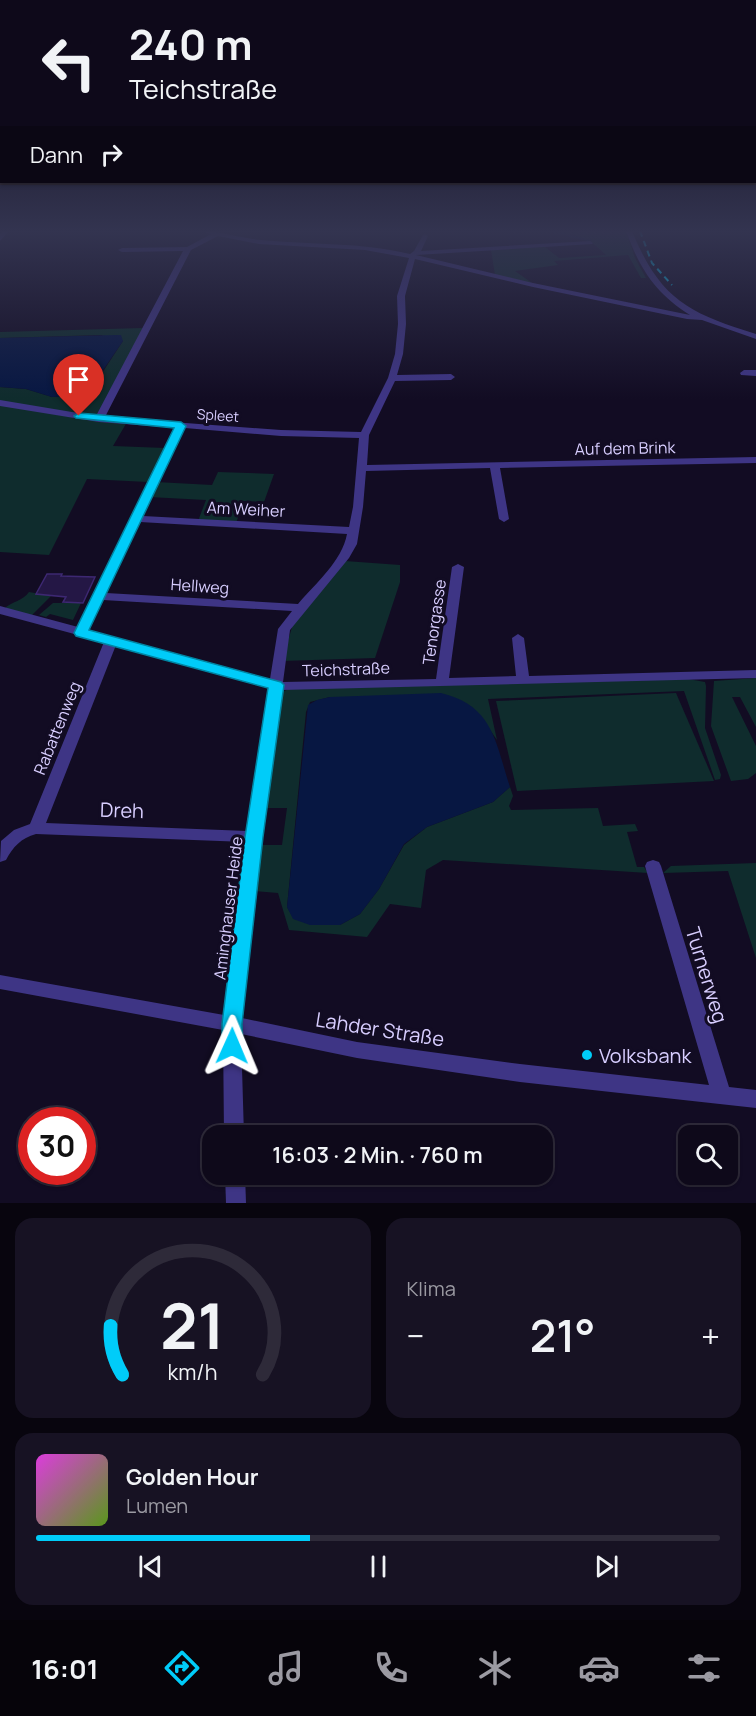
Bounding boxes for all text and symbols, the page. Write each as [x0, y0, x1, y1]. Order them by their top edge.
text: 240 m [129, 15, 253, 73]
icon: left [30, 24, 108, 102]
text: Teichstraße [129, 70, 277, 107]
icon: right [95, 138, 128, 171]
text: Dann [30, 140, 83, 170]
pin [53, 354, 104, 416]
icon: arrive [62, 363, 95, 396]
street label: Spleet [196, 404, 240, 426]
street label: Auf dem Brink [575, 436, 677, 460]
street label: Am Weiher [206, 496, 286, 522]
street label: Hellweg [170, 573, 230, 599]
street label: Tenorgasse [417, 578, 451, 666]
street label: Teichstraße [302, 656, 390, 682]
street label: Rabattenweg [28, 678, 86, 778]
street label: Dreh [100, 796, 144, 824]
street label: Aminghauser Heide [208, 835, 248, 981]
street label: Turnerweg [680, 924, 734, 1026]
street label: Lahder Straße [314, 1006, 446, 1052]
position arrow [200, 1014, 264, 1078]
place label: Volksbank [599, 1042, 692, 1069]
marker: Volksbank [580, 1048, 594, 1062]
speed limit sign: 30 [18, 1107, 96, 1185]
map controls [678, 1125, 738, 1185]
button: search [678, 1125, 738, 1185]
text: 16:03 · 2 Min. · 760 m [272, 1140, 483, 1170]
text: Klima [407, 1275, 456, 1302]
text: 21 [161, 1282, 225, 1368]
text: 21° [530, 1304, 595, 1366]
text: − [407, 1313, 424, 1358]
text: + [701, 1313, 720, 1358]
text: km/h [168, 1357, 218, 1386]
text: Golden Hour [126, 1462, 259, 1492]
text: Lumen [126, 1492, 188, 1519]
icon: previous [134, 1550, 167, 1583]
icon: pause [362, 1550, 395, 1583]
icon: next [590, 1550, 623, 1583]
icon: directions [161, 1647, 203, 1689]
icon: music [265, 1647, 307, 1689]
icon: phone [370, 1647, 412, 1689]
icon: climate [474, 1647, 516, 1689]
icon: car [578, 1647, 620, 1689]
icon: filters [683, 1647, 725, 1689]
text: 16:01 [31, 1650, 99, 1687]

